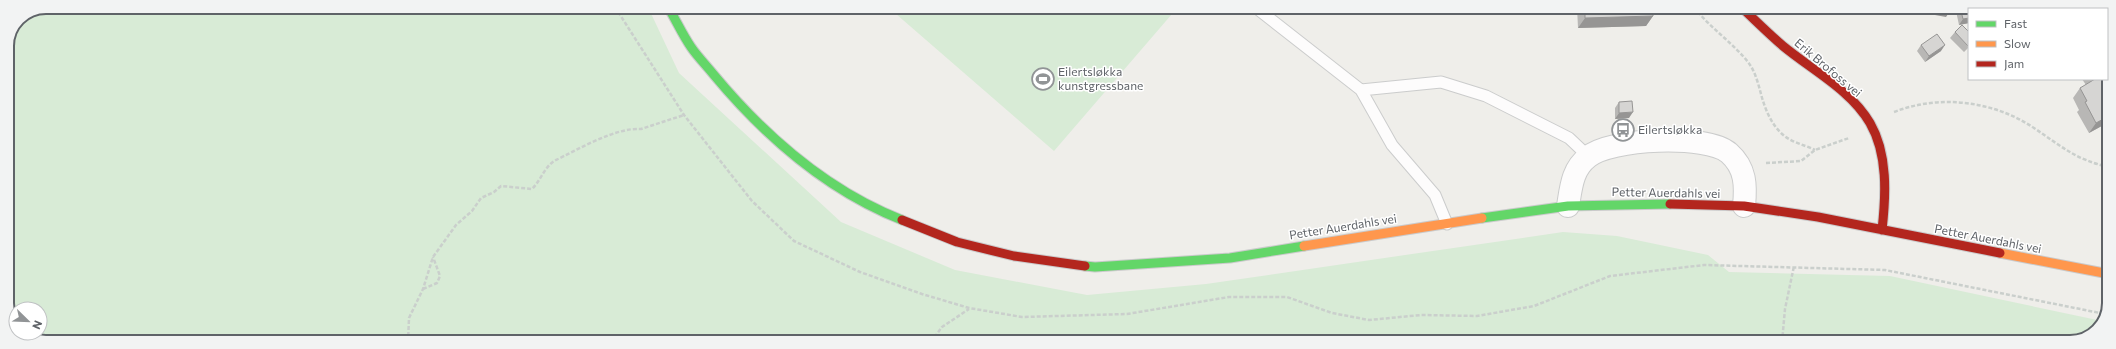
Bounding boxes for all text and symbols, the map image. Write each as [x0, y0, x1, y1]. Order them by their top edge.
legend [1968, 8, 2108, 80]
text: Fast [2004, 16, 2027, 30]
street label: Erik Brofoss vei [1792, 35, 1865, 99]
text: Slow [2004, 36, 2031, 50]
text: Jam [2004, 56, 2024, 71]
place label: Eilertsløkka kunstgressbane [1058, 64, 1143, 92]
sports icon: Eilertsløkka kunstgressbane [1030, 66, 1056, 92]
bus stop icon: Eilertsløkka [1610, 117, 1636, 143]
place label: Eilertsløkka [1638, 122, 1702, 136]
street label: Petter Auerdahls vei [1612, 184, 1721, 200]
street label: Petter Auerdahls vei [1288, 211, 1398, 241]
street label: Petter Auerdahls vei [1933, 221, 2043, 255]
north arrow [8, 301, 48, 341]
text: N [30, 319, 45, 331]

